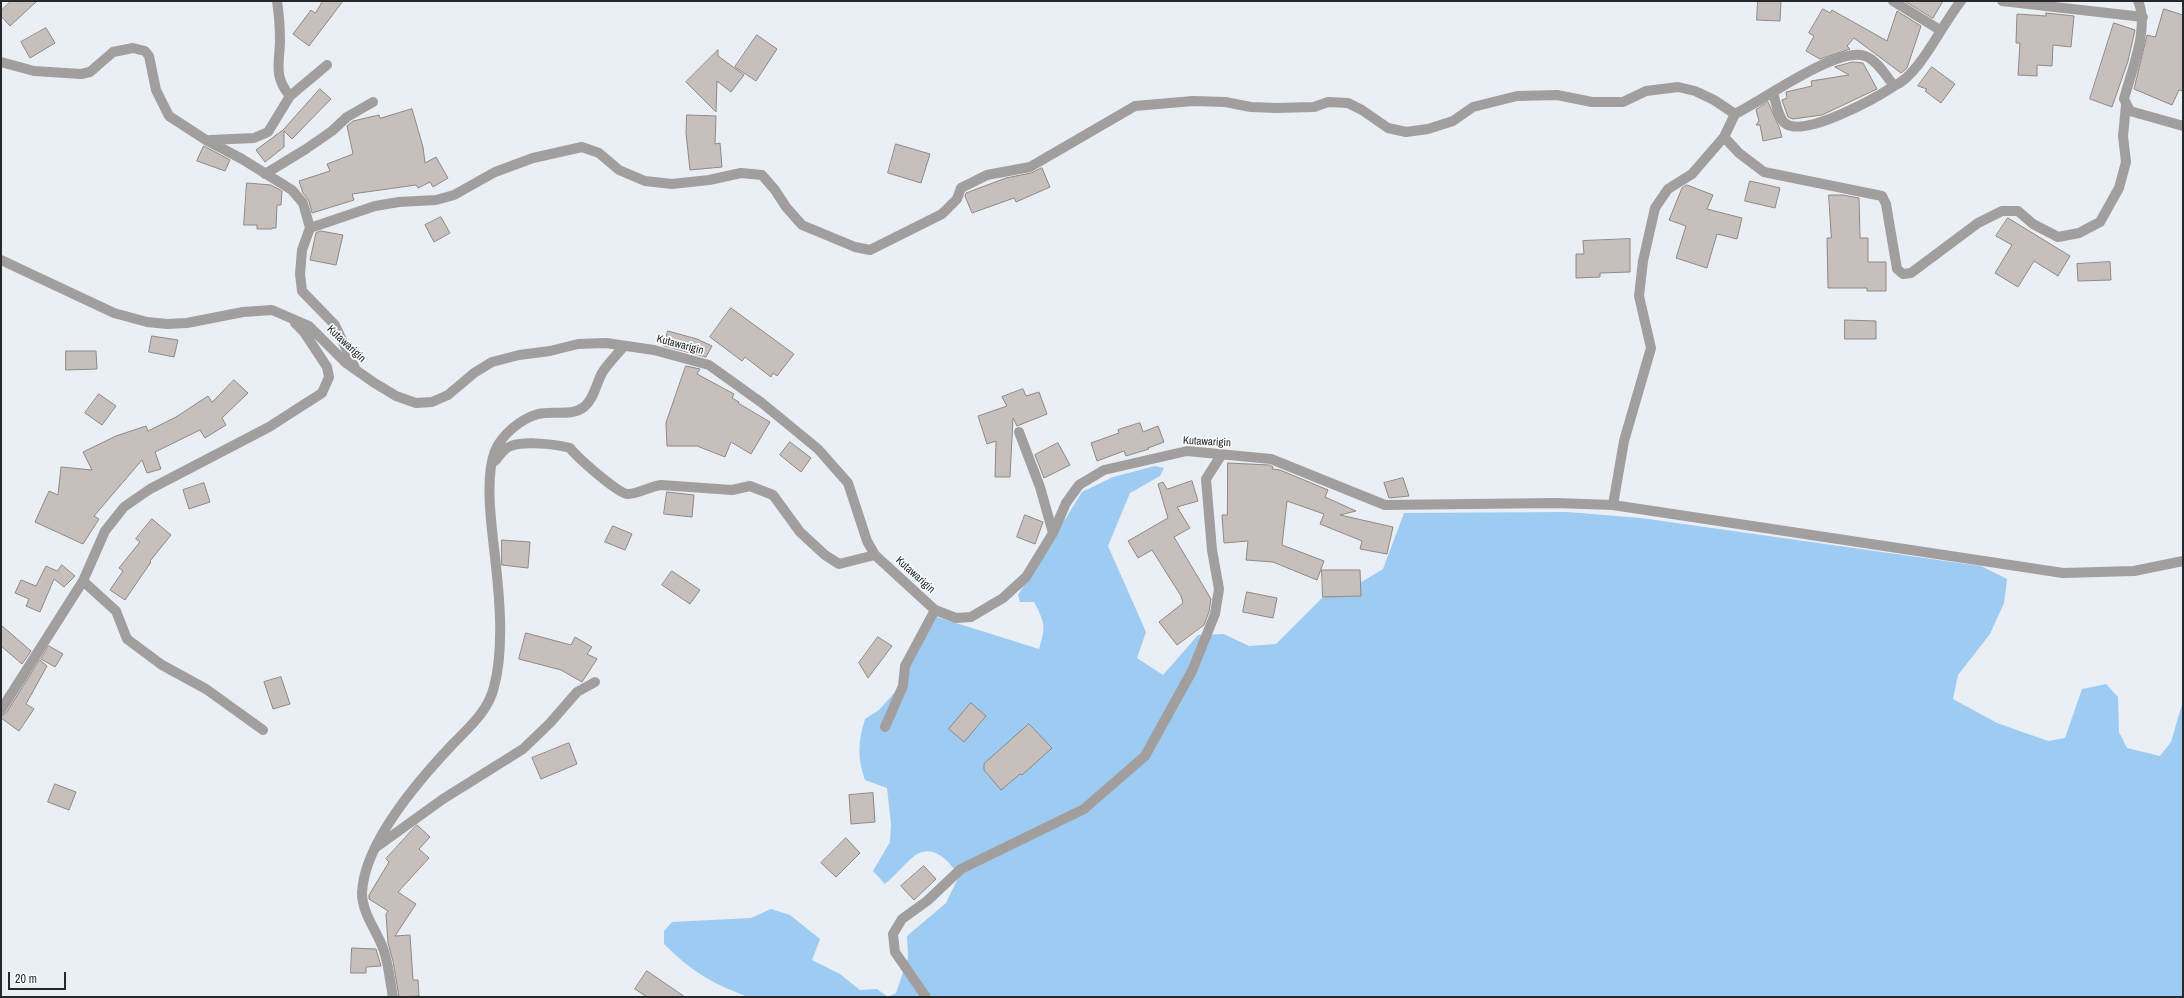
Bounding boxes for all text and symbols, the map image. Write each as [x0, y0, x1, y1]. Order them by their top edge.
street label: Kutawarigin [324, 323, 368, 365]
street label: Kutawarigin [655, 332, 705, 358]
street label: Kutawarigin [1183, 434, 1231, 450]
street label: Kutawarigin [893, 554, 937, 596]
scale bar [10, 964, 68, 990]
text: 20 m [15, 971, 37, 987]

